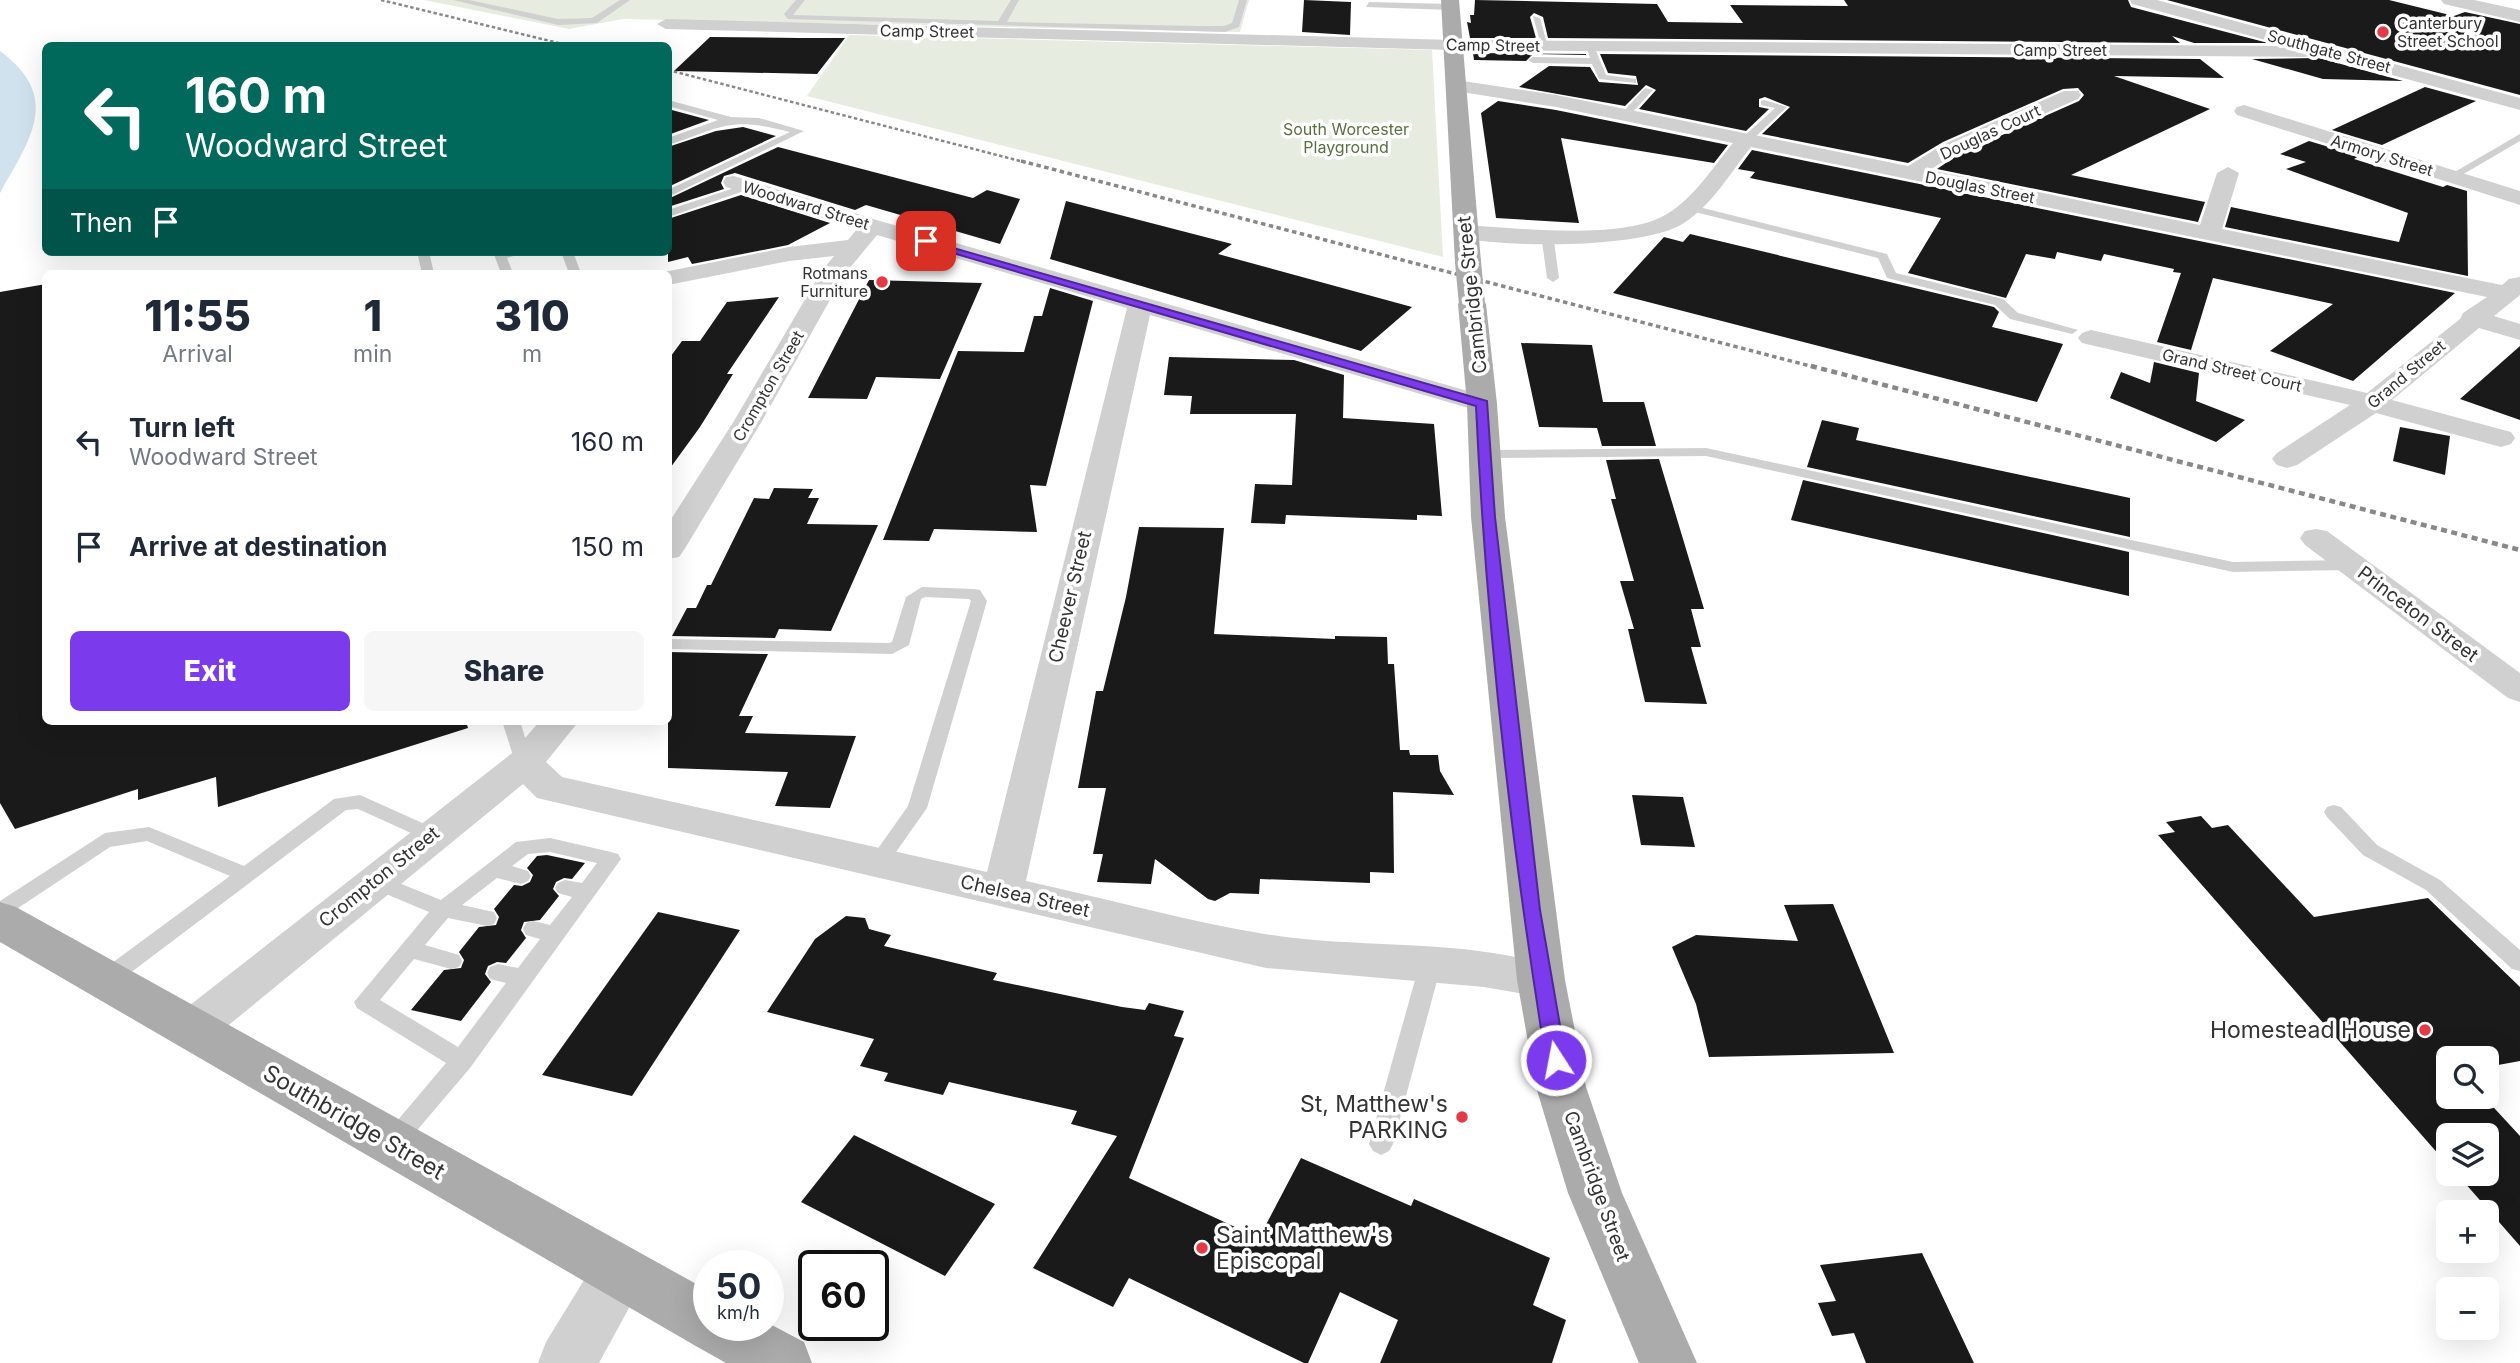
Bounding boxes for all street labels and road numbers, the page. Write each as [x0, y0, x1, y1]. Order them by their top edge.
street label: Camp Street [880, 20, 974, 42]
street label: Southgate Street [2265, 25, 2393, 77]
street label: Camp Street [1446, 34, 1540, 56]
street label: Camp Street [2013, 40, 2107, 60]
street label: Douglas Court [1937, 100, 2043, 164]
street label: Armory Street [2328, 130, 2436, 180]
street label: Douglas Street [1923, 167, 2037, 207]
street label: Woodward Street [740, 176, 872, 234]
street label: Cambridge Street [1452, 215, 1492, 375]
street label: Crompton Street [728, 327, 808, 445]
street label: Grand Street [2363, 336, 2449, 412]
street label: Grand Street Court [2160, 344, 2304, 396]
street label: Cheever Street [1044, 529, 1096, 665]
street label: Princeton Street [2353, 561, 2483, 667]
street label: Crompton Street [314, 821, 444, 933]
street label: Chelsea Street [958, 870, 1092, 922]
street label: Southbridge Street [258, 1059, 450, 1186]
street label: Cambridge Street [1559, 1108, 1635, 1264]

